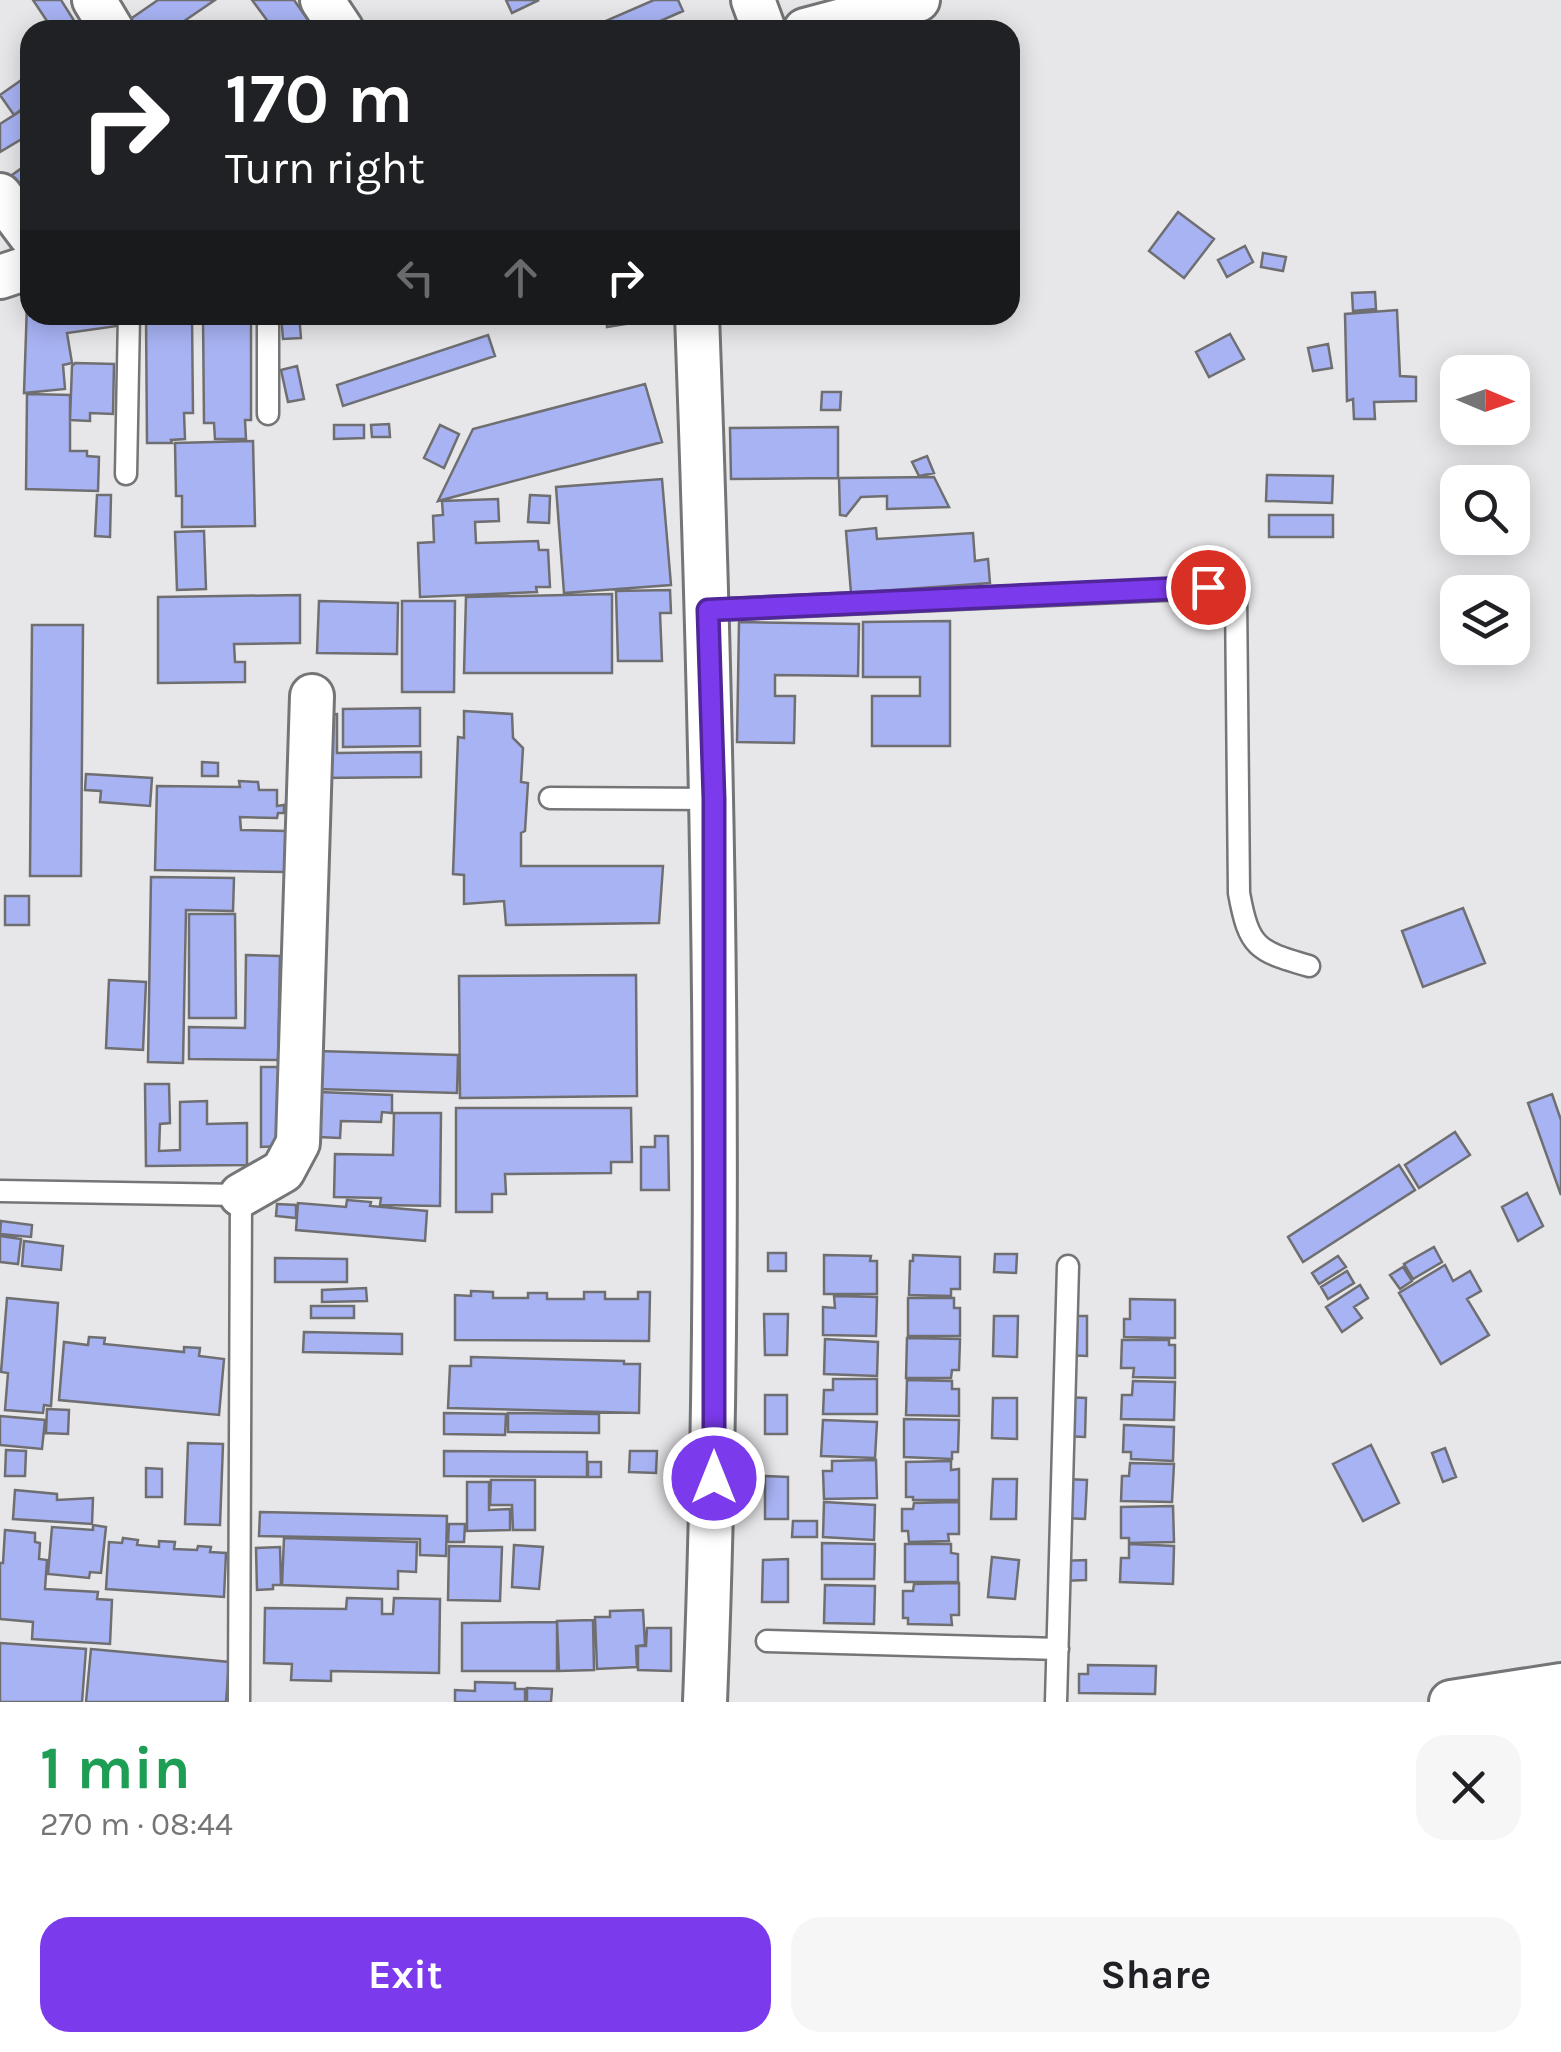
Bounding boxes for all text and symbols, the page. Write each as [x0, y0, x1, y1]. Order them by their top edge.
text: 170 m [225, 58, 413, 140]
icon: right [60, 60, 190, 190]
text: Turn right [225, 142, 425, 194]
icon: left [388, 250, 443, 305]
icon: ahead [493, 250, 548, 305]
icon: right [598, 250, 653, 305]
north arrow [1440, 355, 1530, 445]
map controls [1440, 355, 1530, 665]
button: search [1440, 465, 1530, 555]
pin [1166, 545, 1251, 630]
icon: arrive [1181, 560, 1236, 615]
button: layers [1440, 575, 1530, 665]
position arrow [662, 1426, 766, 1530]
text: 1 min [40, 1733, 191, 1803]
button: close [1416, 1735, 1521, 1840]
text: 270 m · 08:44 [40, 1806, 233, 1843]
button: Exit [40, 1917, 771, 2032]
button: Share [791, 1917, 1521, 2032]

